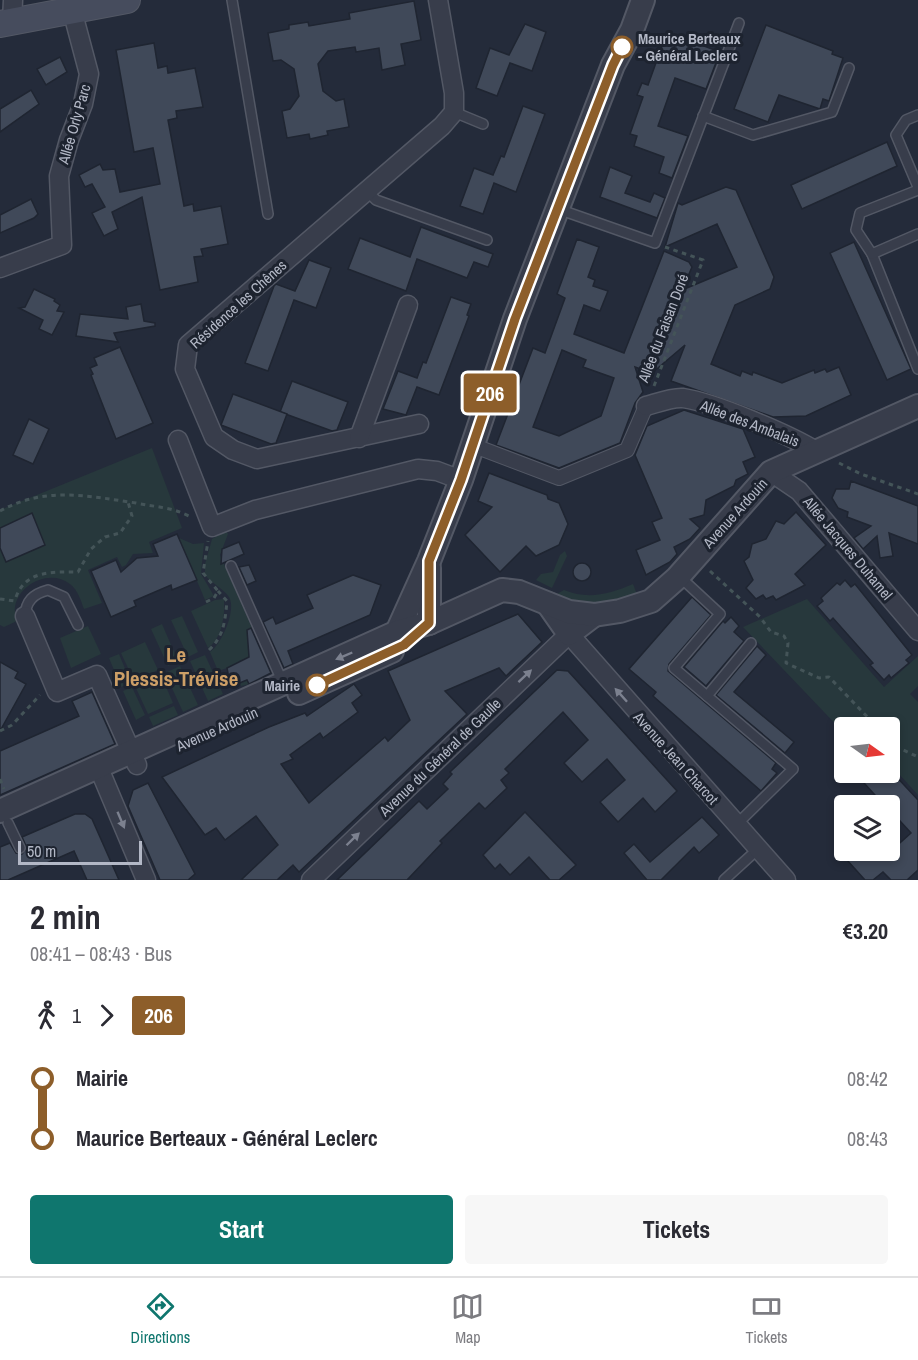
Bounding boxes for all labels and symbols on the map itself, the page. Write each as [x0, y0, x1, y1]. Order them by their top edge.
place label: Maurice Berteaux - Général Leclerc [638, 28, 741, 66]
marker: Maurice Berteaux - Général Leclerc [611, 36, 633, 58]
street label: Allée Orly Parc [52, 82, 95, 167]
street label: Résidence les Chênes [185, 255, 291, 353]
street label: Allée du Faisan Doré [632, 270, 693, 386]
line badge: 206 [456, 374, 524, 412]
street label: Allée des Ambalais [696, 394, 803, 452]
street label: Avenue Ardouin [697, 474, 772, 553]
street label: Allée Jacques Duhamel [798, 491, 898, 604]
district label: Le Plessis-Trévise [114, 640, 238, 693]
one-way arrow [335, 652, 353, 661]
one-way arrow [518, 669, 532, 683]
marker: Mairie [306, 674, 328, 696]
place label: Mairie [264, 675, 300, 696]
one-way arrow [614, 688, 628, 703]
street label: Avenue du Général de Gaulle [374, 693, 506, 821]
street label: Avenue Ardouin [172, 702, 261, 757]
street label: Avenue Jean Charcot [628, 706, 724, 809]
north arrow [834, 717, 900, 783]
one-way arrow [116, 812, 126, 830]
one-way arrow [346, 833, 360, 847]
scale bar [18, 838, 142, 866]

